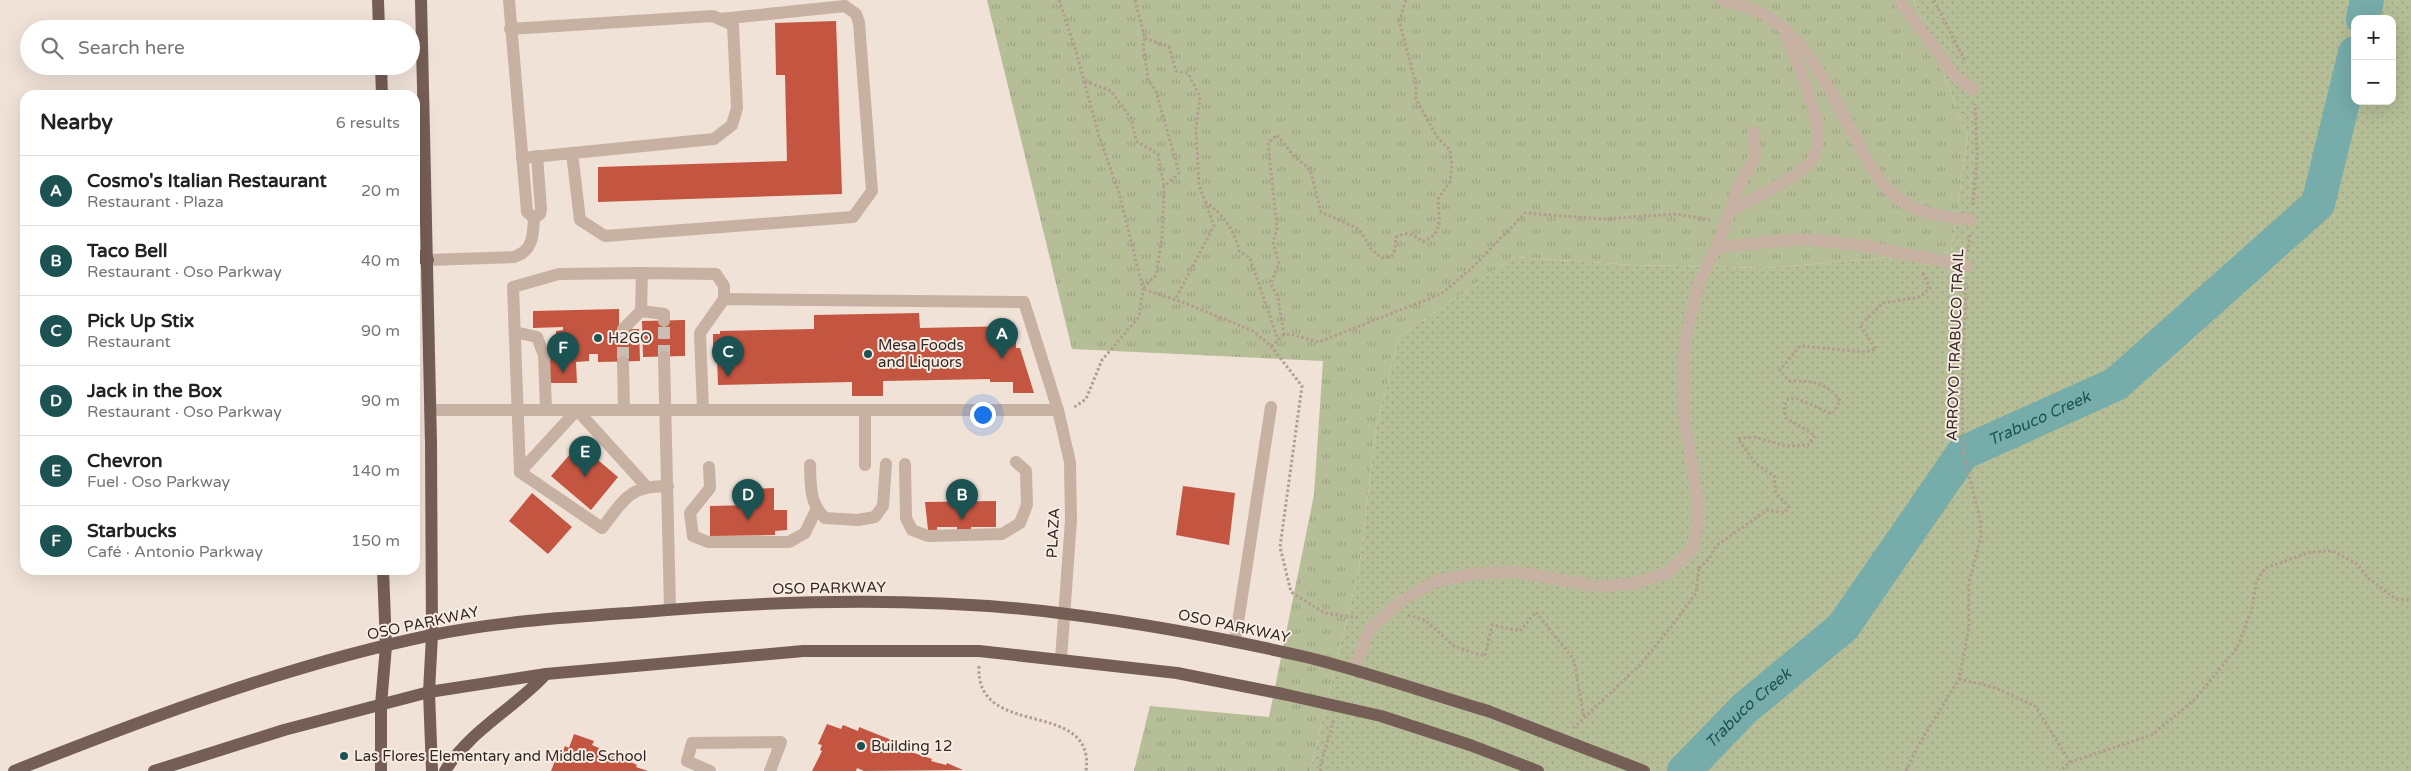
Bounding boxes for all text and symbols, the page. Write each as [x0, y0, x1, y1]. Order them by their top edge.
map controls [2351, 15, 2396, 105]
button: + [2351, 15, 2396, 60]
search box [20, 20, 420, 75]
icon: search [38, 34, 66, 62]
text: Search here [78, 37, 185, 59]
button: − [2351, 60, 2396, 105]
text: Nearby [40, 110, 113, 135]
text: 6 results [336, 113, 400, 133]
text: Cosmo's Italian Restaurant [87, 170, 327, 192]
text: A [50, 181, 62, 201]
text: 20 m [361, 181, 400, 201]
text: Restaurant · Plaza [87, 192, 224, 212]
text: Taco Bell [87, 240, 168, 262]
street label: ARROYO TRABUCO TRAIL [1943, 248, 1967, 441]
text: B [50, 251, 62, 271]
text: 40 m [361, 251, 400, 271]
text: Restaurant · Oso Parkway [87, 262, 282, 282]
text: Pick Up Stix [87, 310, 194, 332]
pin: A [986, 318, 1018, 359]
text: C [50, 321, 62, 341]
text: 90 m [361, 321, 400, 341]
place label: H2GO [608, 329, 652, 347]
text: Restaurant [87, 332, 171, 352]
pin: F [547, 332, 579, 373]
marker: H2GO [592, 332, 604, 344]
pin: C [712, 336, 744, 377]
place label: Mesa Foods and Liquors [878, 336, 964, 371]
marker: Mesa Foods and Liquors [862, 348, 874, 360]
text: Jack in the Box [87, 380, 222, 402]
water label: Trabuco Creek [1985, 386, 2095, 450]
text: D [50, 391, 62, 411]
text: 90 m [361, 391, 400, 411]
text: Restaurant · Oso Parkway [87, 402, 282, 422]
your location [970, 402, 996, 428]
pin: E [569, 436, 601, 477]
text: Chevron [87, 450, 163, 472]
text: E [51, 461, 61, 481]
text: 140 m [351, 461, 400, 481]
text: Fuel · Oso Parkway [87, 472, 230, 492]
pin: D [732, 479, 764, 520]
pin: B [946, 479, 978, 520]
street label: PLAZA [1043, 507, 1063, 559]
text: Starbucks [87, 520, 177, 542]
text: F [51, 531, 61, 551]
text: 150 m [351, 531, 400, 551]
text: Café · Antonio Parkway [87, 542, 263, 562]
street label: OSO PARKWAY [772, 578, 886, 598]
street label: OSO PARKWAY [365, 602, 481, 644]
street label: OSO PARKWAY [1176, 605, 1292, 647]
water label: Trabuco Creek [1701, 663, 1796, 753]
place label: Building 12 [871, 737, 952, 755]
marker: Building 12 [855, 740, 867, 752]
place label: Las Flores Elementary and Middle School [354, 747, 646, 765]
marker: Las Flores Elementary and Middle School [338, 750, 350, 762]

